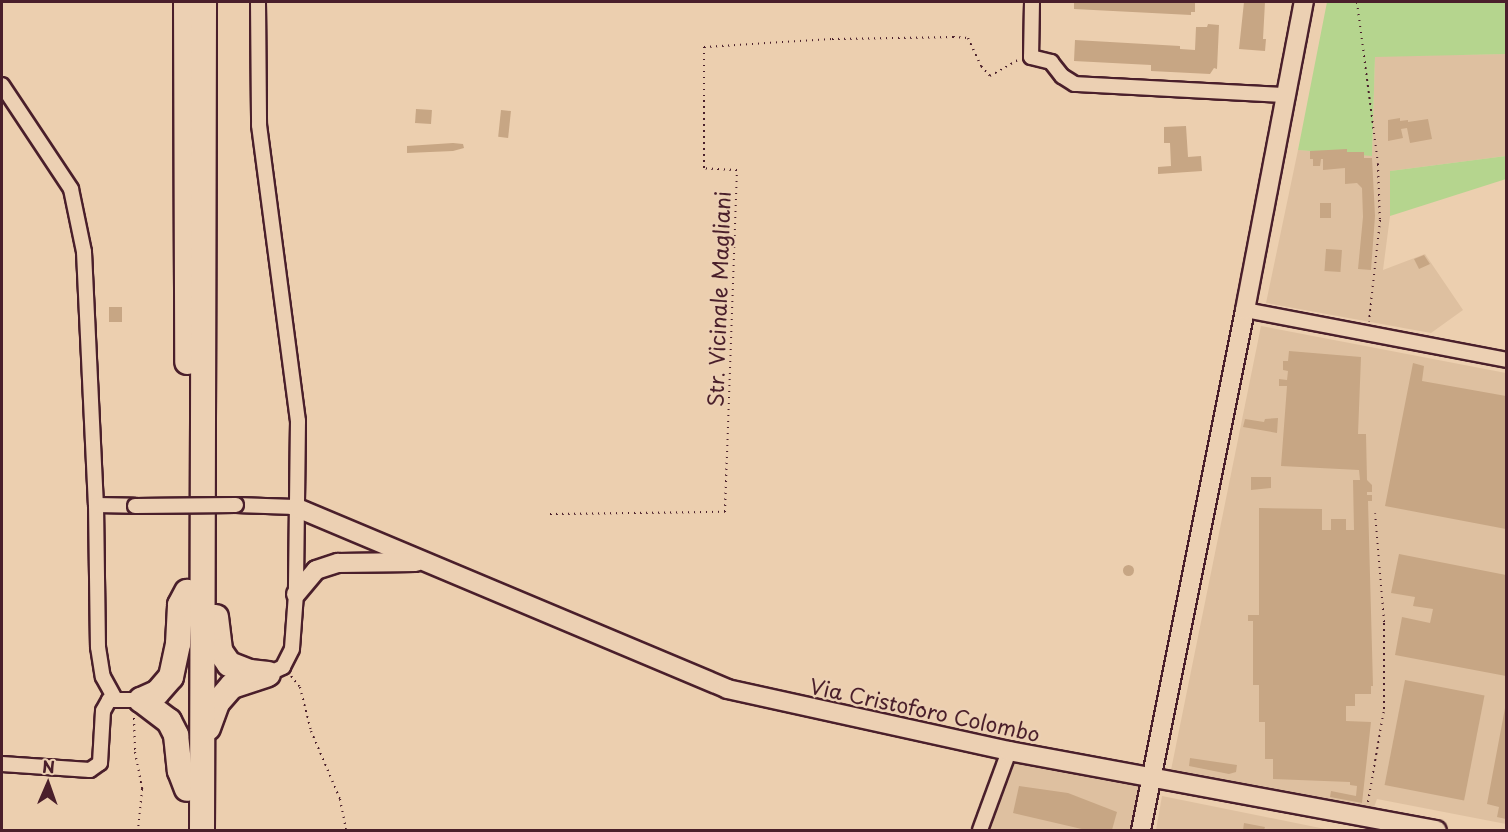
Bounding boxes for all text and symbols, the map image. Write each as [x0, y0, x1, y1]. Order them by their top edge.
street label: Str. Vicinale Magliani [702, 190, 734, 408]
street label: Via Cristoforo Colombo [807, 672, 1043, 746]
north arrow [18, 754, 78, 814]
text: N [42, 754, 55, 778]

